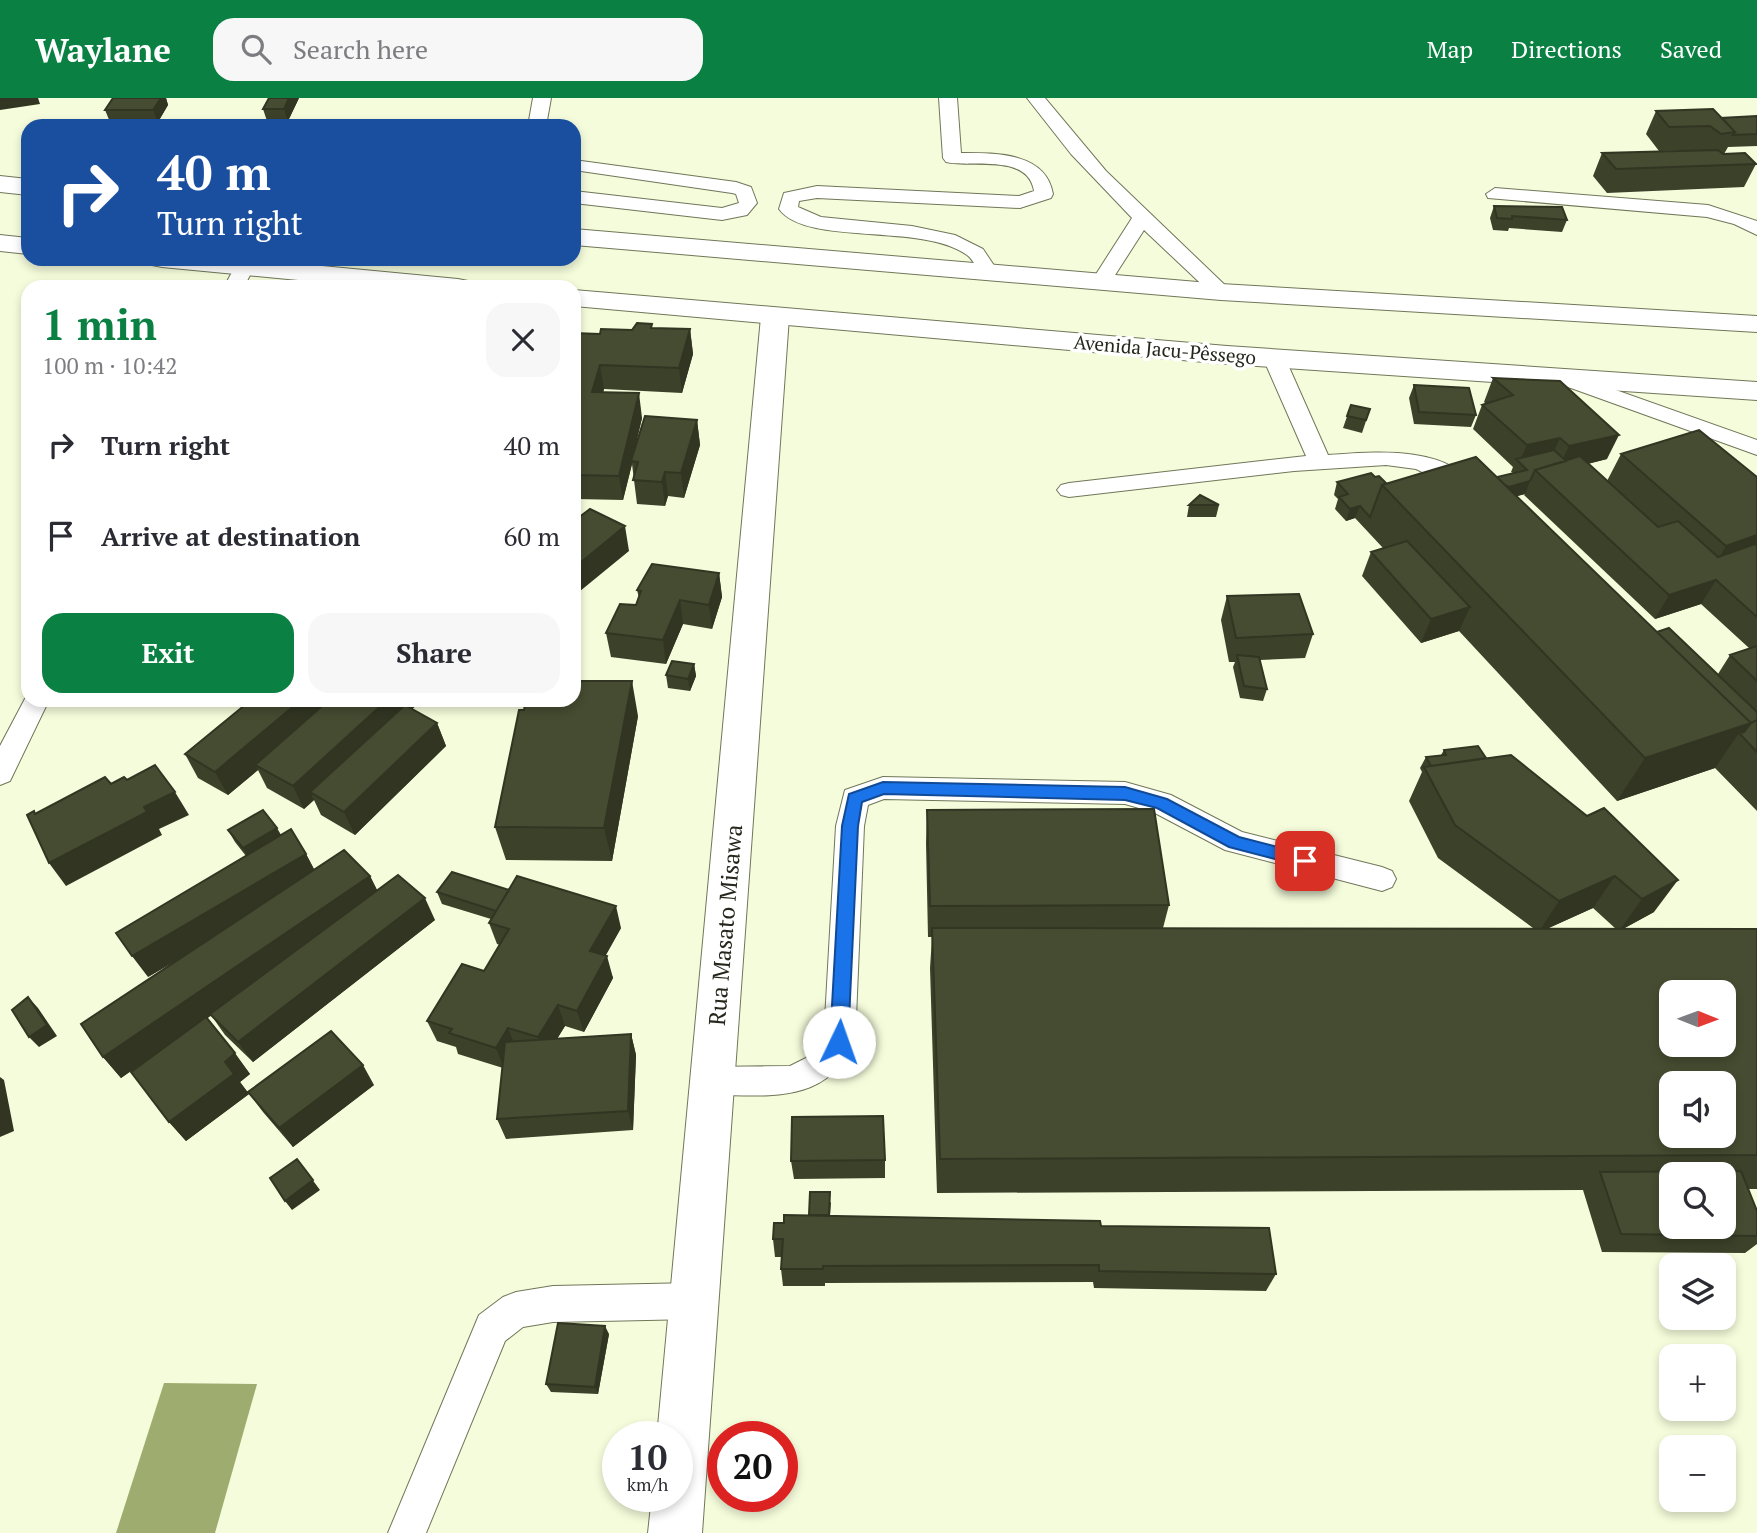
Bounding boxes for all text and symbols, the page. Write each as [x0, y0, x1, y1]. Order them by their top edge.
search box [213, 18, 703, 81]
text: Waylane [35, 28, 171, 71]
icon: search [237, 30, 275, 68]
text: Search here [293, 32, 428, 66]
text: Map [1427, 33, 1473, 65]
text: Directions [1511, 33, 1622, 65]
text: Saved [1660, 33, 1722, 65]
text: 40 m [157, 139, 271, 204]
icon: right [42, 147, 133, 238]
text: Turn right [157, 202, 303, 244]
text: 1 min [42, 296, 157, 352]
button: close [486, 303, 560, 377]
street label: Avenida Jacu-Pêssego [1073, 329, 1257, 369]
text: 100 m · 10:42 [42, 350, 177, 381]
icon: right [42, 426, 80, 464]
text: Turn right [101, 428, 230, 462]
text: 40 m [504, 428, 560, 462]
icon: arrive [42, 517, 80, 555]
text: Arrive at destination [101, 519, 360, 553]
text: 60 m [504, 519, 560, 553]
button: Exit [42, 613, 294, 693]
button: Share [308, 613, 560, 693]
street label: Rua Masato Misawa [701, 823, 749, 1027]
pin [1275, 831, 1335, 891]
icon: arrive [1286, 842, 1324, 880]
north arrow [1659, 980, 1736, 1057]
map controls [1659, 980, 1736, 1512]
position arrow [802, 1005, 876, 1079]
button: sound [1659, 1071, 1736, 1148]
button: search [1659, 1162, 1736, 1239]
button: layers [1659, 1253, 1736, 1330]
button: + [1659, 1344, 1736, 1421]
speed limit sign: 20 [707, 1421, 798, 1512]
text: 10 [628, 1434, 667, 1480]
button: − [1659, 1435, 1736, 1512]
text: km/h [627, 1472, 668, 1496]

